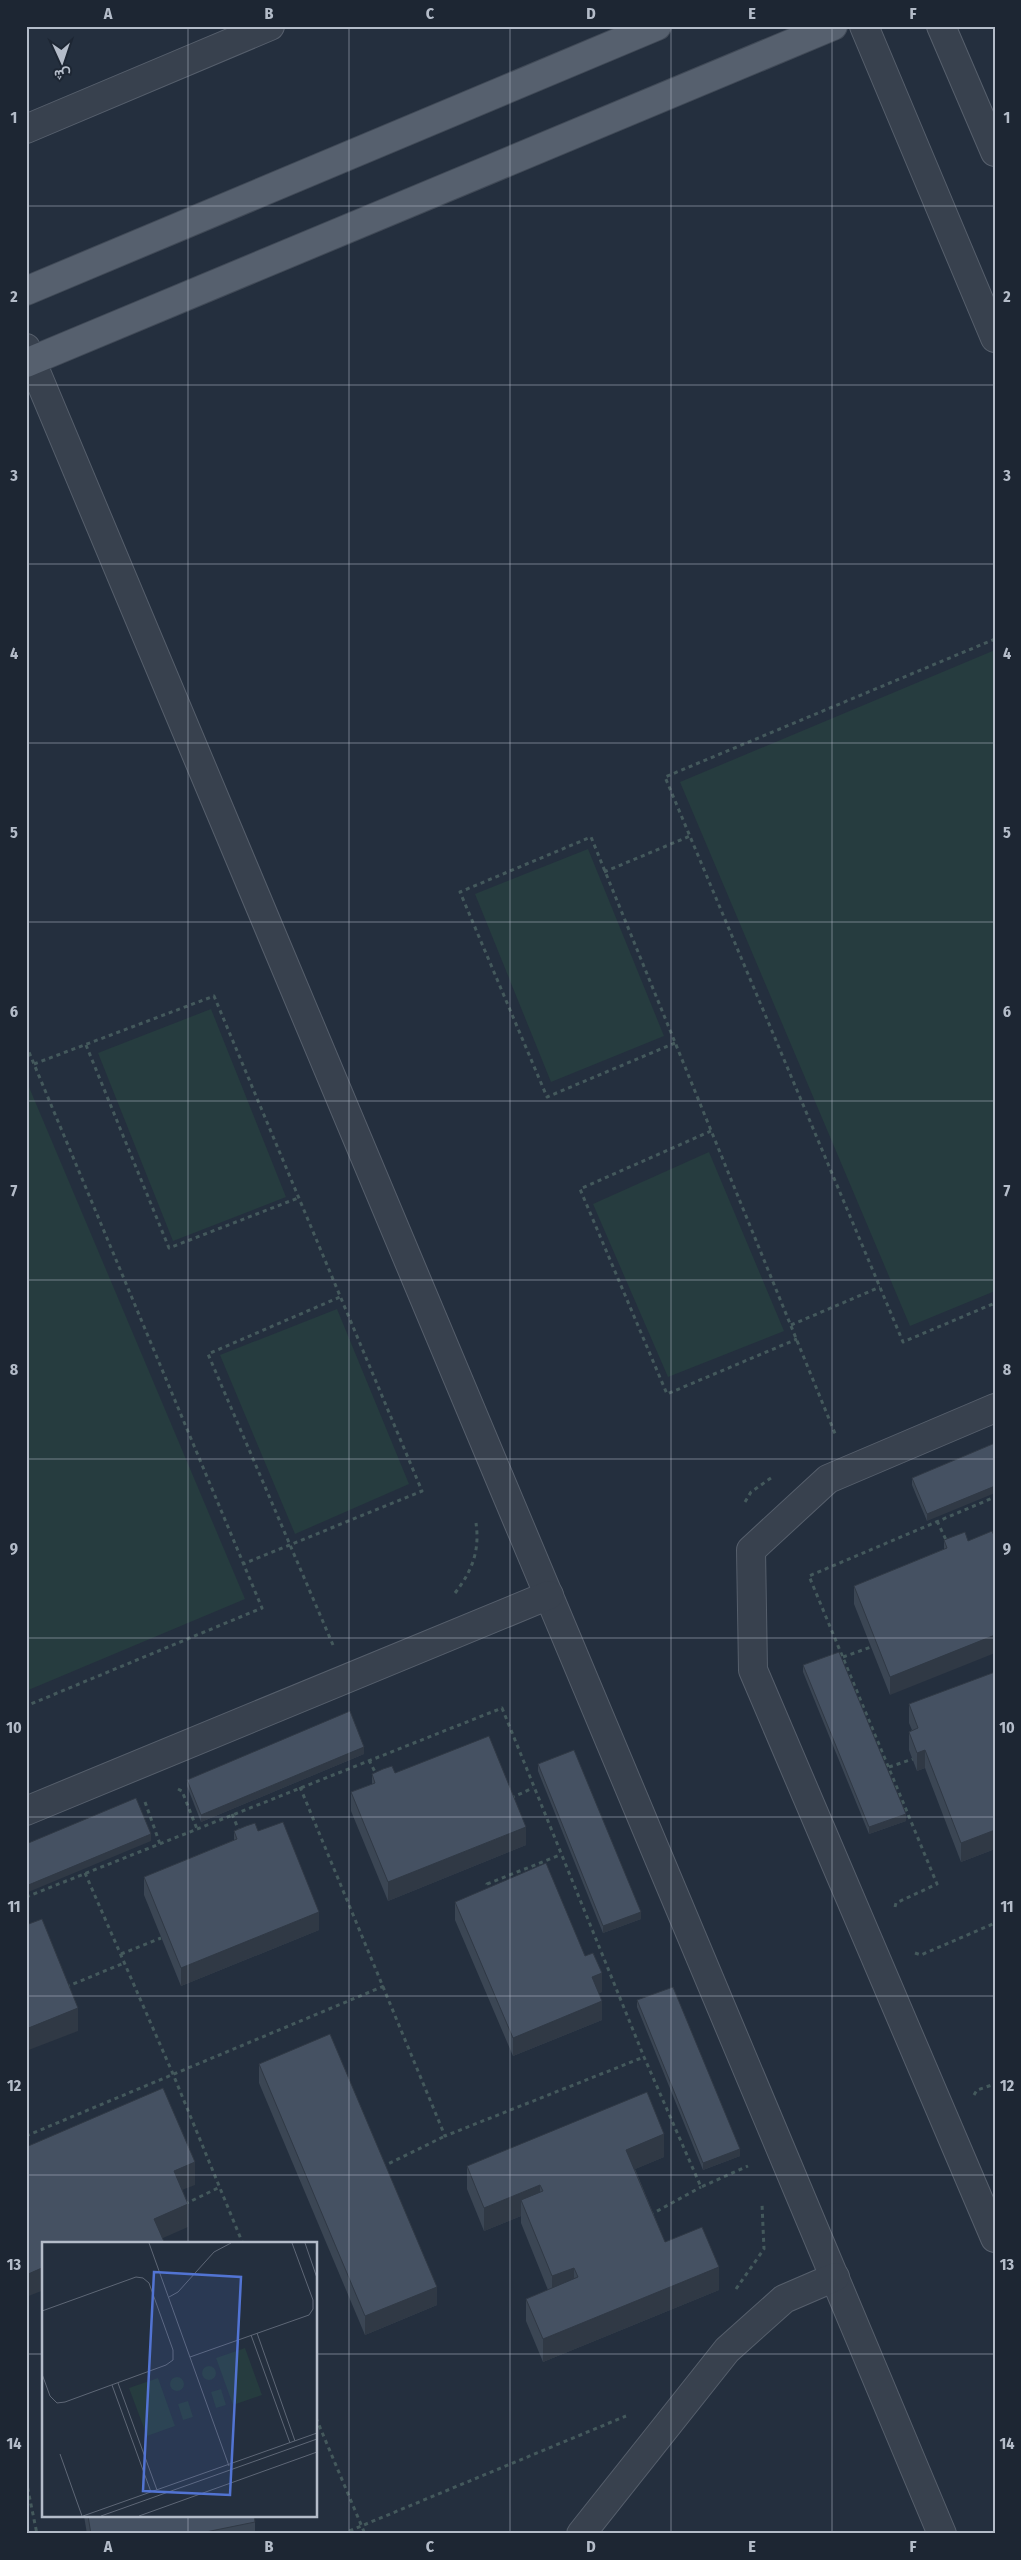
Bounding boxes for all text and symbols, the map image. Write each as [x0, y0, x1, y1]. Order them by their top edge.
text: A [103, 4, 113, 23]
text: B [265, 4, 274, 23]
text: C [426, 4, 435, 23]
text: D [586, 4, 596, 23]
text: E [748, 4, 756, 23]
text: F [909, 4, 917, 23]
north arrow [38, 38, 88, 88]
text: ش [54, 66, 72, 83]
text: 1 [11, 108, 17, 127]
text: 1 [1004, 108, 1010, 127]
text: 2 [9, 287, 18, 306]
text: 2 [1002, 287, 1011, 306]
text: 3 [9, 466, 18, 485]
text: 3 [1002, 466, 1011, 485]
text: 4 [10, 644, 18, 663]
text: 4 [1003, 644, 1011, 663]
text: 5 [10, 823, 18, 842]
text: 5 [1003, 823, 1011, 842]
text: 6 [10, 1002, 18, 1021]
text: 6 [1003, 1002, 1011, 1021]
text: 7 [11, 1181, 18, 1200]
text: 7 [1004, 1181, 1011, 1200]
text: 8 [10, 1360, 19, 1379]
text: 8 [1003, 1360, 1012, 1379]
text: 9 [10, 1539, 18, 1558]
text: 9 [1003, 1539, 1011, 1558]
text: 10 [6, 1718, 22, 1737]
text: 10 [999, 1718, 1015, 1737]
text: 11 [7, 1897, 21, 1916]
text: 11 [1000, 1897, 1014, 1916]
text: 12 [7, 2076, 22, 2095]
text: 12 [1000, 2076, 1015, 2095]
inset map [42, 2242, 318, 2518]
text: 13 [7, 2255, 22, 2274]
text: 13 [1000, 2255, 1015, 2274]
text: 14 [7, 2434, 22, 2453]
text: 14 [1000, 2434, 1015, 2453]
text: A [103, 2537, 113, 2556]
text: B [265, 2537, 274, 2556]
text: C [426, 2537, 435, 2556]
text: D [586, 2537, 596, 2556]
text: E [748, 2537, 756, 2556]
text: F [909, 2537, 917, 2556]

